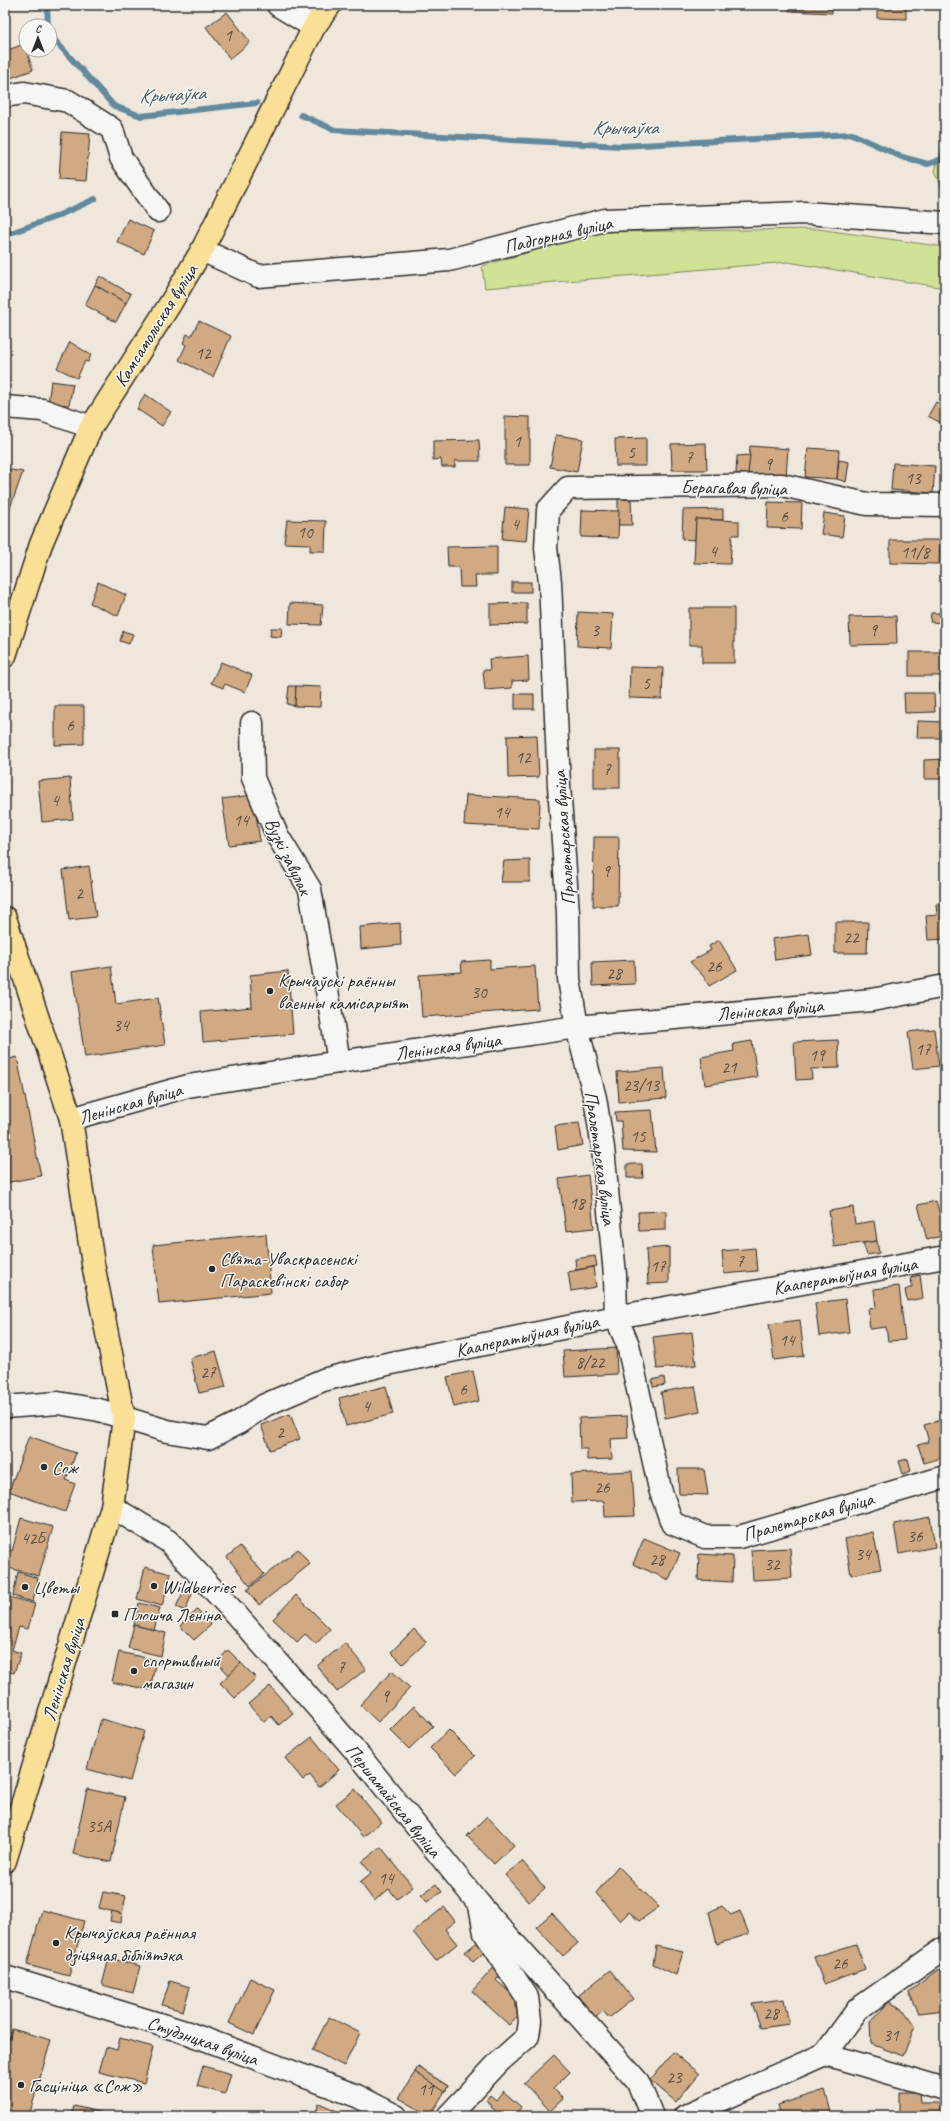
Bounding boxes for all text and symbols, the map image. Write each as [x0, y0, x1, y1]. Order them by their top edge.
north arrow [18, 18, 58, 58]
text: С [35, 21, 42, 35]
house number: 1 [224, 25, 233, 46]
water label: Крычаўка [138, 80, 208, 109]
water label: Крычаўка [592, 115, 660, 140]
street label: Падгорная вуліца [502, 210, 616, 259]
street label: Камсамольская вуліца [109, 258, 204, 391]
house number: 12 [195, 343, 212, 364]
house number: 1 [513, 431, 522, 452]
house number: 5 [627, 442, 636, 463]
house number: 7 [685, 447, 694, 468]
house number: 9 [764, 454, 773, 475]
house number: 13 [905, 468, 922, 489]
street label: Берагавая вуліца [681, 475, 789, 501]
house number: 6 [780, 506, 789, 527]
house number: 4 [511, 514, 521, 535]
house number: 10 [297, 522, 314, 543]
house number: 4 [709, 541, 719, 562]
house number: 11/8 [901, 542, 932, 563]
house number: 3 [591, 620, 600, 641]
house number: 9 [869, 620, 878, 641]
house number: 5 [642, 673, 651, 694]
house number: 6 [66, 715, 75, 736]
house number: 12 [515, 747, 532, 768]
house number: 7 [603, 759, 612, 780]
street label: Пралетарская вуліца [547, 768, 581, 906]
house number: 4 [51, 790, 61, 811]
house number: 14 [494, 802, 512, 823]
house number: 14 [233, 810, 251, 831]
street label: Вузкі завулак [259, 814, 318, 901]
house number: 9 [602, 861, 611, 882]
house number: 2 [75, 883, 84, 904]
house number: 22 [843, 927, 860, 948]
house number: 26 [706, 956, 723, 977]
house number: 28 [606, 963, 624, 984]
place label: Крычаўскі раённы ваенны камісарыят [278, 969, 408, 1015]
house number: 30 [471, 982, 488, 1003]
marker: Крычаўскі раённы ваенны камісарыят [265, 986, 275, 996]
street label: Ленінская вуліца [716, 993, 826, 1027]
house number: 34 [113, 1015, 131, 1036]
street label: Ленінская вуліца [394, 1027, 504, 1066]
house number: 17 [915, 1039, 932, 1060]
house number: 19 [809, 1045, 826, 1066]
house number: 21 [721, 1057, 738, 1078]
house number: 23/13 [623, 1075, 660, 1096]
street label: Ленінская вуліца [76, 1077, 186, 1130]
street label: Пралетарская вуліца [579, 1090, 622, 1228]
house number: 15 [630, 1126, 647, 1147]
house number: 18 [569, 1193, 587, 1214]
place label: Свята-Уваскрасенскі Параскевінскі сабор [220, 1247, 359, 1293]
house number: 7 [736, 1251, 745, 1272]
street label: Кааператыўная вуліца [771, 1251, 921, 1300]
house number: 17 [650, 1256, 667, 1277]
marker: Свята-Уваскрасенскі Параскевінскі сабор [207, 1264, 217, 1274]
street label: Кааператыўная вуліца [453, 1309, 603, 1363]
house number: 14 [779, 1330, 797, 1351]
house number: 8/22 [576, 1352, 606, 1373]
house number: 27 [200, 1362, 217, 1383]
house number: 6 [459, 1379, 468, 1400]
house number: 4 [362, 1396, 372, 1417]
house number: 2 [276, 1422, 285, 1443]
place label: Сож [52, 1456, 79, 1480]
marker: Сож [39, 1462, 49, 1472]
house number: 26 [594, 1477, 611, 1498]
street label: Пралетарская вуліца [740, 1486, 878, 1547]
house number: 36 [907, 1526, 924, 1547]
house number: 42Б [21, 1528, 48, 1549]
house number: 34 [855, 1544, 873, 1565]
house number: 28 [649, 1549, 667, 1570]
house number: 32 [764, 1554, 781, 1575]
place label: Wildberries [162, 1575, 236, 1599]
place label: Цветы [33, 1576, 81, 1600]
marker: Wildberries [149, 1581, 159, 1591]
marker: Цветы [20, 1582, 30, 1592]
place label: Плошча Леніна [123, 1603, 223, 1627]
marker: Плошча Леніна [110, 1609, 120, 1619]
street label: Ленінская вуліца [37, 1613, 91, 1724]
place label: спортивный магазин [142, 1649, 221, 1695]
house number: 7 [337, 1657, 346, 1678]
marker: спортивный магазин [129, 1666, 139, 1676]
house number: 9 [381, 1686, 390, 1707]
street label: Першамайская вуліца [340, 1739, 448, 1864]
house number: 35А [87, 1816, 112, 1837]
house number: 14 [378, 1868, 396, 1889]
place label: Крычаўская раённая дзіцячая бібліятэка [64, 1921, 197, 1967]
marker: Крычаўская раённая дзіцячая бібліятэка [51, 1938, 61, 1948]
house number: 26 [832, 1953, 849, 1974]
house number: 28 [763, 2003, 781, 2024]
street label: Студэнцкая вуліца [144, 2011, 263, 2072]
house number: 31 [883, 2025, 900, 2046]
house number: 23 [666, 2067, 683, 2088]
place label: Гасцініца «Сож» [29, 2074, 143, 2098]
house number: 11 [418, 2079, 435, 2100]
marker: Гасцініца «Сож» [16, 2080, 26, 2090]

